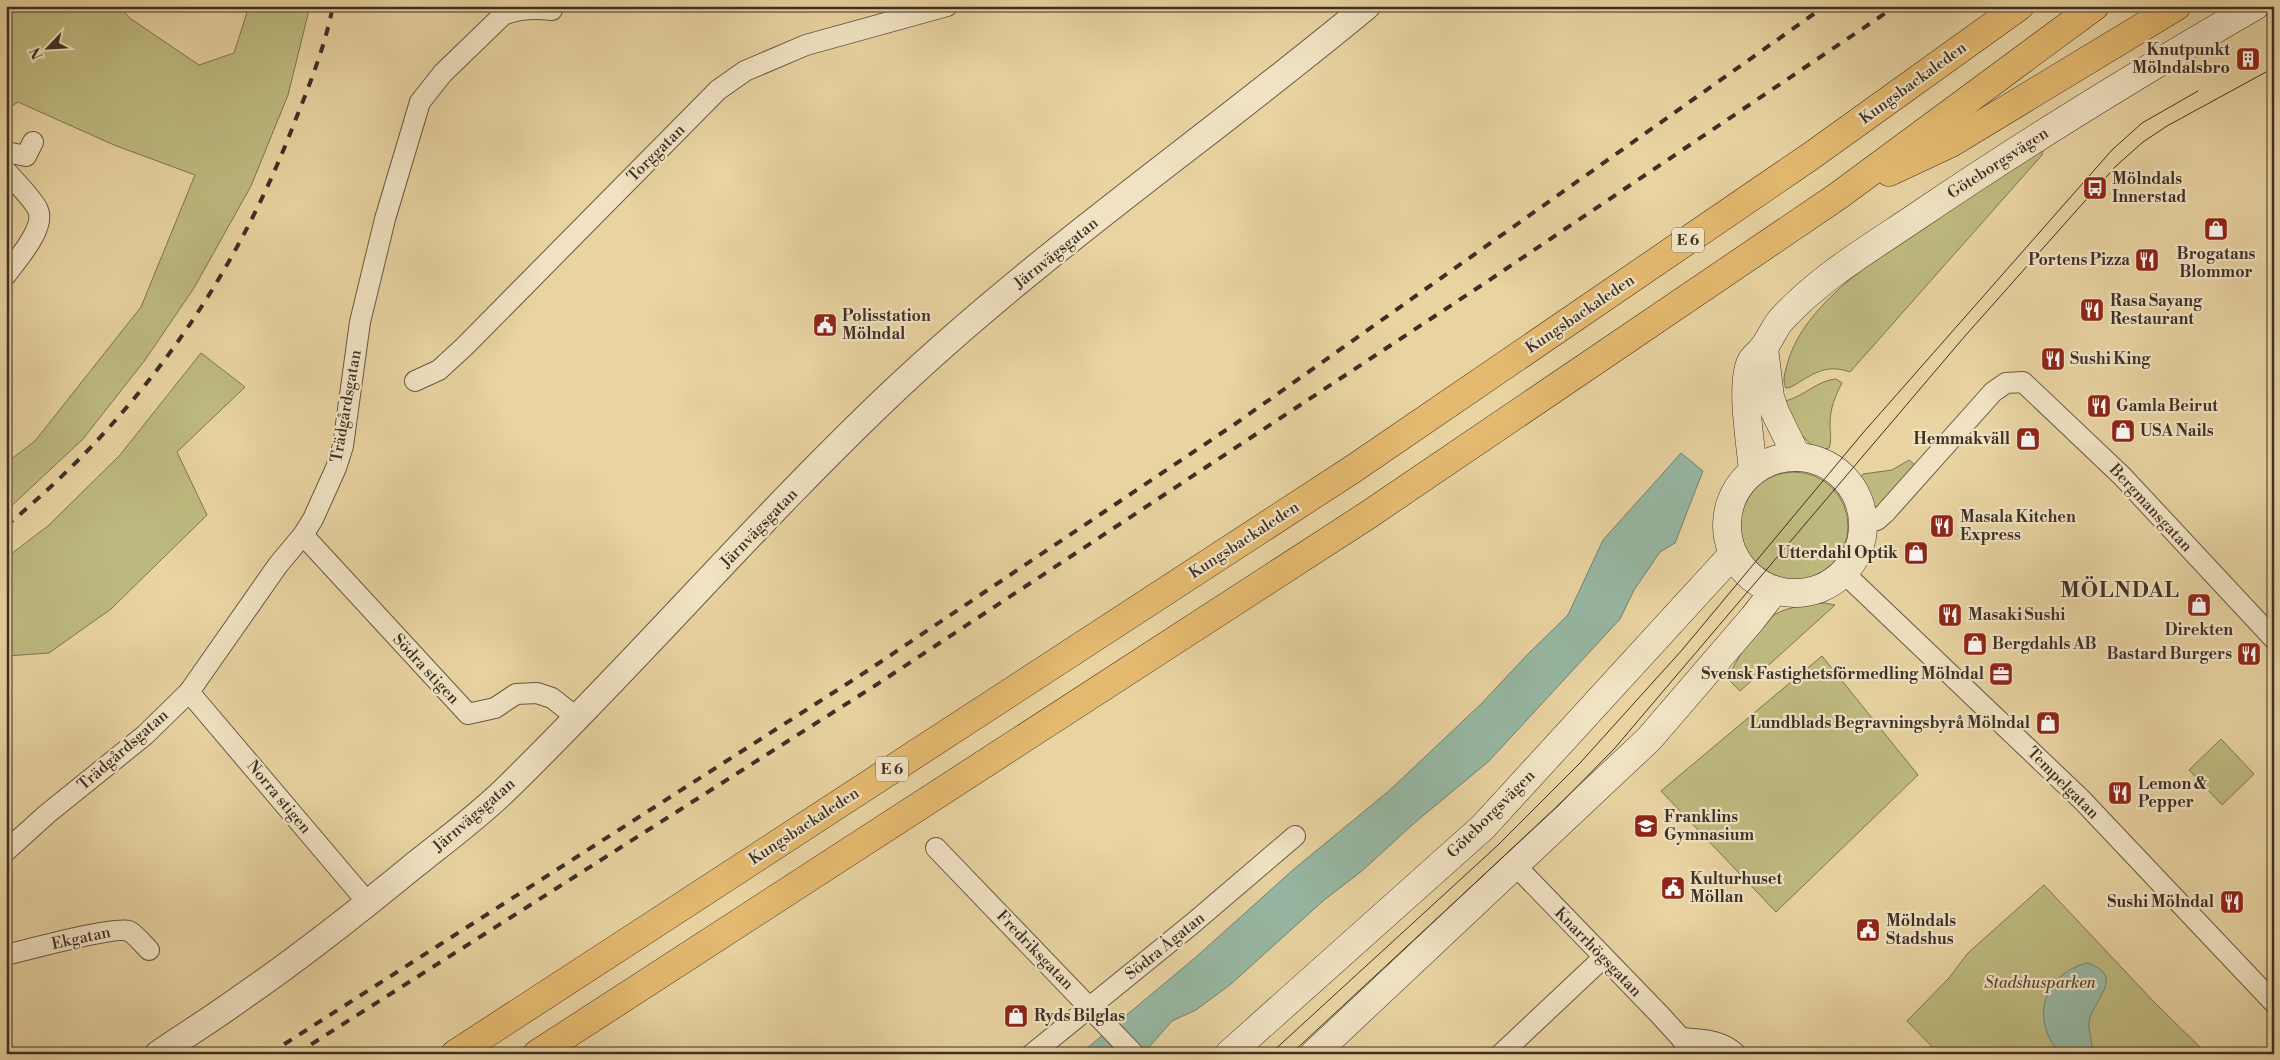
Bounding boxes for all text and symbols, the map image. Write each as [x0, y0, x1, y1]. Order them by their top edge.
north arrow [22, 22, 72, 72]
street label: Kungsbackaleden [1855, 37, 1971, 129]
place label: Knutpunkt Mölndalsbro [2132, 40, 2230, 78]
text: N [27, 44, 48, 62]
building icon: Knutpunkt Mölndalsbro [2235, 46, 2261, 72]
street label: Torggatan [623, 120, 689, 186]
street label: Göteborgsvägen [1944, 123, 2053, 203]
place label: Mölndals Innerstad [2112, 169, 2186, 207]
bus stop icon: Mölndals Innerstad [2082, 175, 2108, 201]
street label: Järnvägsgatan [1009, 213, 1103, 294]
shop icon: Brogatans Blommor [2203, 216, 2229, 242]
road number: E 6 [1672, 228, 1704, 252]
place label: Brogatans Blommor [2177, 244, 2256, 282]
restaurant icon: Portens Pizza [2134, 247, 2160, 273]
place label: Portens Pizza [2028, 250, 2130, 270]
street label: Kungsbackaleden [1521, 270, 1639, 358]
place label: Rasa Sayang Restaurant [2110, 291, 2203, 329]
restaurant icon: Rasa Sayang Restaurant [2079, 297, 2105, 323]
place label: Polisstation Mölndal [842, 306, 931, 344]
public building icon: Polisstation Mölndal [812, 312, 838, 338]
restaurant icon: Sushi King [2040, 346, 2066, 372]
street label: Trädgårdsgatan [326, 348, 366, 464]
place label: Sushi King [2070, 349, 2151, 369]
restaurant icon: Gamla Beirut [2086, 393, 2112, 419]
place label: Gamla Beirut [2116, 396, 2218, 416]
shop icon: USA Nails [2110, 418, 2136, 444]
place label: USA Nails [2140, 421, 2214, 441]
shop icon: Hemmakväll [2015, 426, 2041, 452]
place label: Hemmakväll [1913, 429, 2011, 449]
street label: Bergmansgatan [2104, 459, 2197, 556]
street label: Järnvägsgatan [715, 484, 802, 573]
street label: Kungsbackaleden [1185, 497, 1303, 583]
place label: Masala Kitchen Express [1960, 507, 2076, 545]
restaurant icon: Masala Kitchen Express [1929, 513, 1955, 539]
shop icon: Utterdahl Optik [1903, 540, 1929, 566]
place label: Utterdahl Optik [1778, 543, 1899, 563]
district label: MÖLNDAL [2060, 575, 2180, 604]
shop icon: Direkten [2186, 592, 2212, 618]
restaurant icon: Masaki Sushi [1937, 602, 1963, 628]
place label: Masaki Sushi [1968, 605, 2065, 625]
place label: Direkten [2165, 620, 2233, 640]
street label: Södra stigen [388, 630, 464, 709]
shop icon: Bergdahls AB [1962, 631, 1988, 657]
place label: Bergdahls AB [1992, 634, 2096, 654]
restaurant icon: Bastard Burgers [2236, 641, 2262, 667]
place label: Bastard Burgers [2106, 644, 2232, 664]
office icon: Svensk Fastighetsförmedling Mölndal [1988, 661, 2014, 687]
place label: Svensk Fastighetsförmedling Mölndal [1701, 664, 1985, 684]
street label: Trädgårdsgatan [73, 705, 173, 795]
shop icon: Lundblads Begravningsbyrå Mölndal [2035, 710, 2061, 736]
place label: Lundblads Begravningsbyrå Mölndal [1750, 713, 2031, 733]
street label: Tempelgatan [2023, 743, 2104, 824]
street label: Norra stigen [242, 756, 316, 838]
road number: E 6 [876, 756, 908, 782]
street label: Göteborgsvägen [1443, 765, 1540, 862]
street label: Järnvägsgatan [428, 773, 520, 857]
place label: Lemon & Pepper [2138, 774, 2208, 812]
restaurant icon: Lemon & Pepper [2107, 780, 2133, 806]
street label: Kungsbackaleden [745, 783, 863, 869]
place label: Franklins Gymnasium [1664, 807, 1754, 845]
school or university icon: Franklins Gymnasium [1633, 813, 1659, 839]
place label: Kulturhuset Möllan [1690, 869, 1782, 907]
public building icon: Kulturhuset Möllan [1660, 875, 1686, 901]
restaurant icon: Sushi Mölndal [2219, 889, 2245, 915]
place label: Sushi Mölndal [2107, 892, 2215, 912]
street label: Knarrhögsgatan [1550, 903, 1646, 1001]
street label: Fredriksgatan [992, 906, 1078, 994]
street label: Södra Ågatan [1120, 906, 1209, 984]
place label: Mölndals Stadshus [1886, 911, 1956, 949]
public building icon: Mölndals Stadshus [1855, 917, 1881, 943]
street label: Ekgatan [50, 922, 113, 954]
park label: Stadshusparken [1984, 973, 2097, 993]
shop icon: Ryds Bilglas [1003, 1003, 1029, 1029]
place label: Ryds Bilglas [1034, 1006, 1125, 1026]

